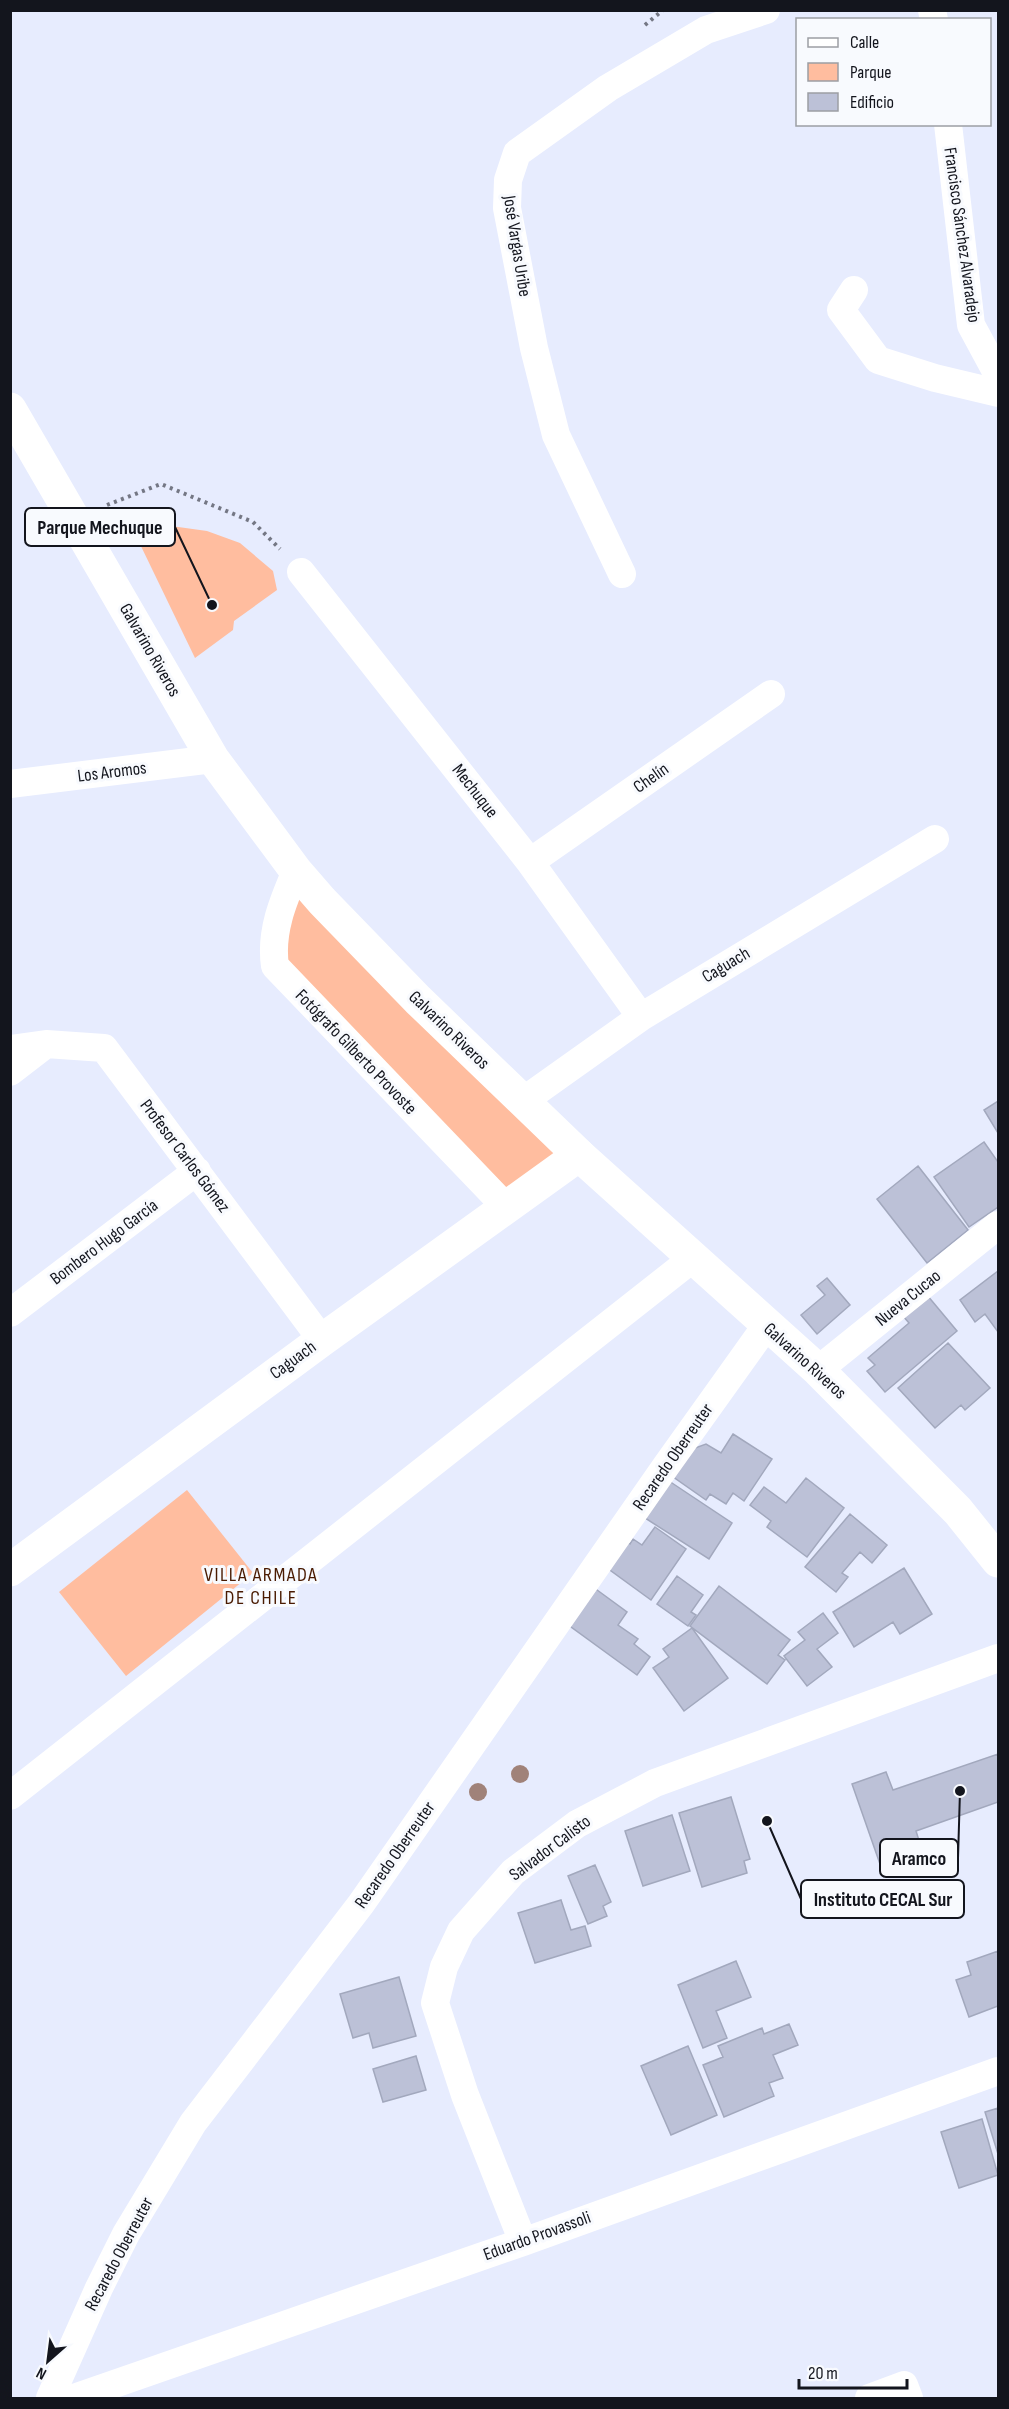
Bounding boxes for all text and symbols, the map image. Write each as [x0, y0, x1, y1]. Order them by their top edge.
legend [796, 18, 991, 126]
text: Calle [850, 32, 879, 53]
text: Parque [850, 62, 891, 83]
text: Edificio [850, 92, 894, 113]
street label: Francisco Sánchez Alvaradejo [939, 146, 985, 324]
street label: José Vargas Uribe [498, 193, 535, 298]
callout: Parque Mechuque [25, 508, 175, 546]
text: Parque Mechuque [37, 516, 163, 540]
street label: Galvarino Riveros [115, 600, 185, 700]
street label: Los Aromos [76, 757, 148, 787]
street label: Chelín [629, 758, 673, 798]
street label: Mechuque [447, 760, 503, 822]
street label: Caguach [698, 943, 754, 987]
street label: Fotógrafo Gilberto Provoste [291, 985, 421, 1119]
street label: Galvarino Riveros [404, 986, 494, 1074]
street label: Profesor Carlos Gómez [136, 1095, 235, 1217]
street label: Bombero Hugo García [46, 1195, 162, 1289]
street label: Nueva Cucao [871, 1265, 945, 1331]
street label: Galvarino Riveros [759, 1318, 851, 1404]
street label: Caguach [266, 1336, 320, 1384]
street label: Recaredo Oberreuter [628, 1400, 718, 1514]
district label: VILLA ARMADA DE CHILE [204, 1563, 318, 1610]
street label: Recaredo Oberreuter [350, 1798, 440, 1912]
street label: Salvador Calisto [505, 1811, 595, 1885]
callout: Aramco [880, 1839, 958, 1877]
text: Aramco [891, 1847, 946, 1871]
callout: Instituto CECAL Sur [801, 1880, 964, 1918]
text: Instituto CECAL Sur [814, 1888, 952, 1912]
street label: Recaredo Oberreuter [80, 2194, 158, 2314]
street label: Eduardo Provassoli [480, 2207, 594, 2265]
north arrow [18, 2331, 78, 2391]
scale bar [799, 2352, 907, 2390]
text: N [33, 2363, 50, 2383]
text: 20 m [808, 2363, 838, 2384]

